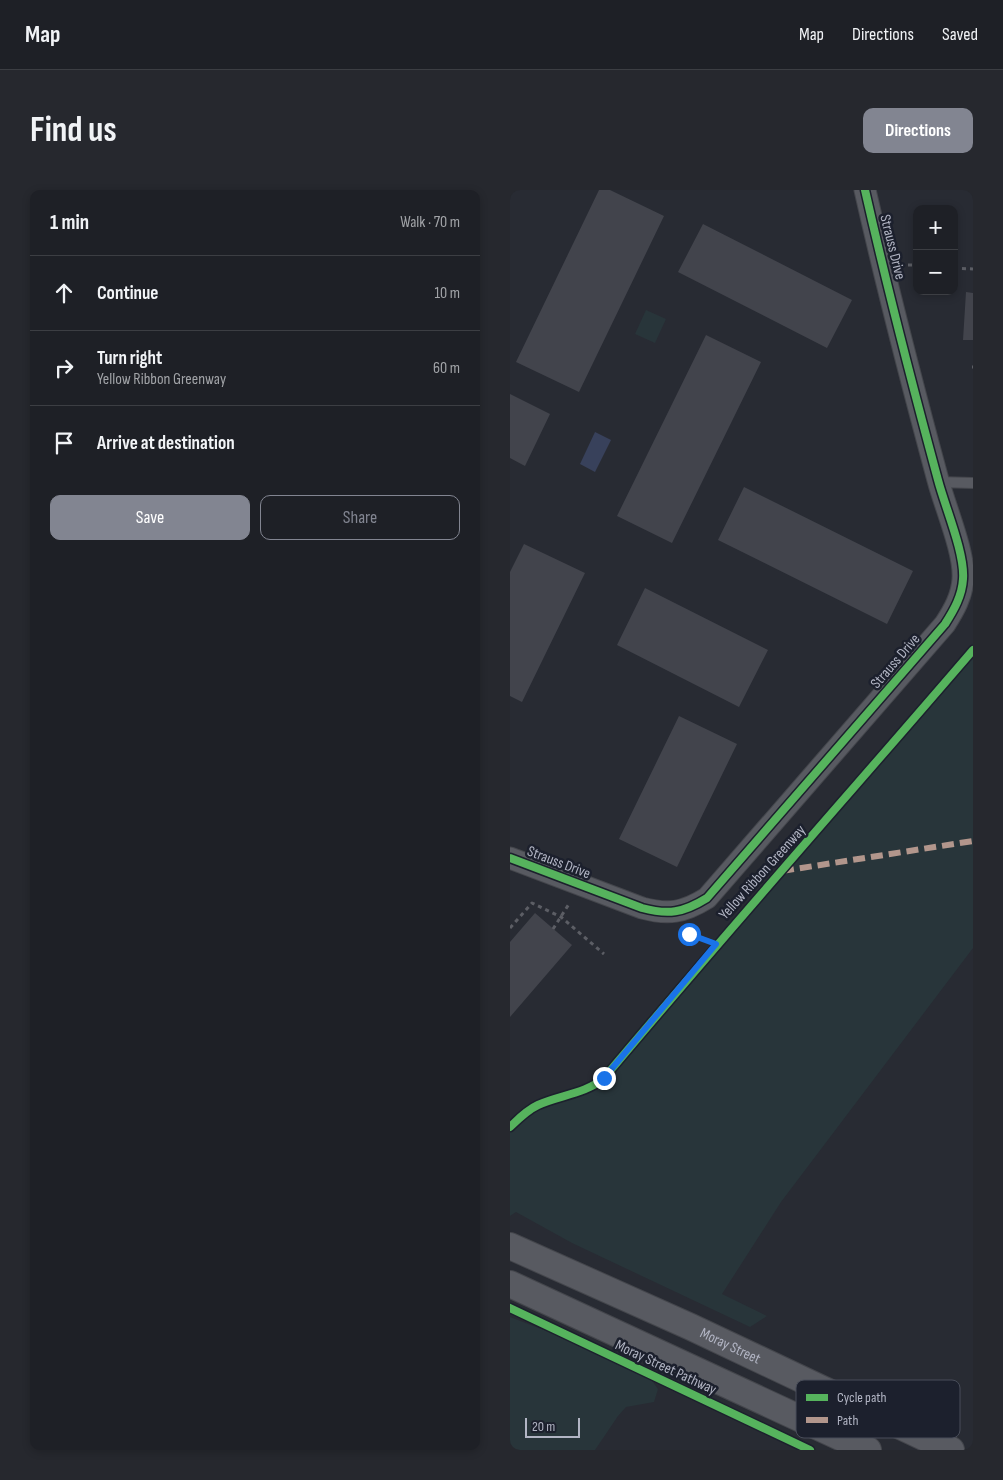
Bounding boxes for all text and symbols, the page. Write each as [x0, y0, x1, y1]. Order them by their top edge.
text: Map [25, 20, 60, 49]
text: Map [799, 24, 824, 45]
text: Directions [852, 24, 914, 45]
text: Saved [942, 24, 978, 45]
button: Directions [863, 108, 973, 153]
text: Find us [30, 109, 117, 152]
map controls [913, 205, 958, 295]
button: + [913, 205, 958, 250]
text: 1 min [50, 210, 89, 235]
text: Walk · 70 m [400, 213, 460, 232]
street label: Strauss Drive [875, 213, 910, 282]
button: − [913, 250, 958, 295]
icon: ahead [50, 279, 78, 307]
text: Continue [97, 282, 158, 305]
text: 10 m [434, 284, 460, 303]
text: Turn right [97, 347, 162, 370]
icon: right [50, 354, 78, 382]
text: 60 m [433, 359, 460, 378]
text: Yellow Ribbon Greenway [97, 370, 226, 389]
icon: arrive [50, 429, 78, 457]
text: Arrive at destination [97, 432, 235, 455]
button: Save [50, 495, 250, 540]
button: Share [260, 495, 460, 540]
street label: Strauss Drive [866, 630, 924, 693]
street label: Yellow Ribbon Greenway [715, 821, 810, 924]
street label: Strauss Drive [524, 842, 593, 883]
route start [678, 923, 701, 946]
route end [593, 1067, 616, 1090]
street label: Moray Street [697, 1324, 764, 1369]
street label: Moray Street Pathway [612, 1336, 720, 1399]
legend [796, 1380, 960, 1438]
text: Cycle path [837, 1389, 887, 1406]
text: Path [837, 1412, 858, 1429]
scale bar [525, 1415, 580, 1438]
text: 20 m [532, 1418, 555, 1435]

